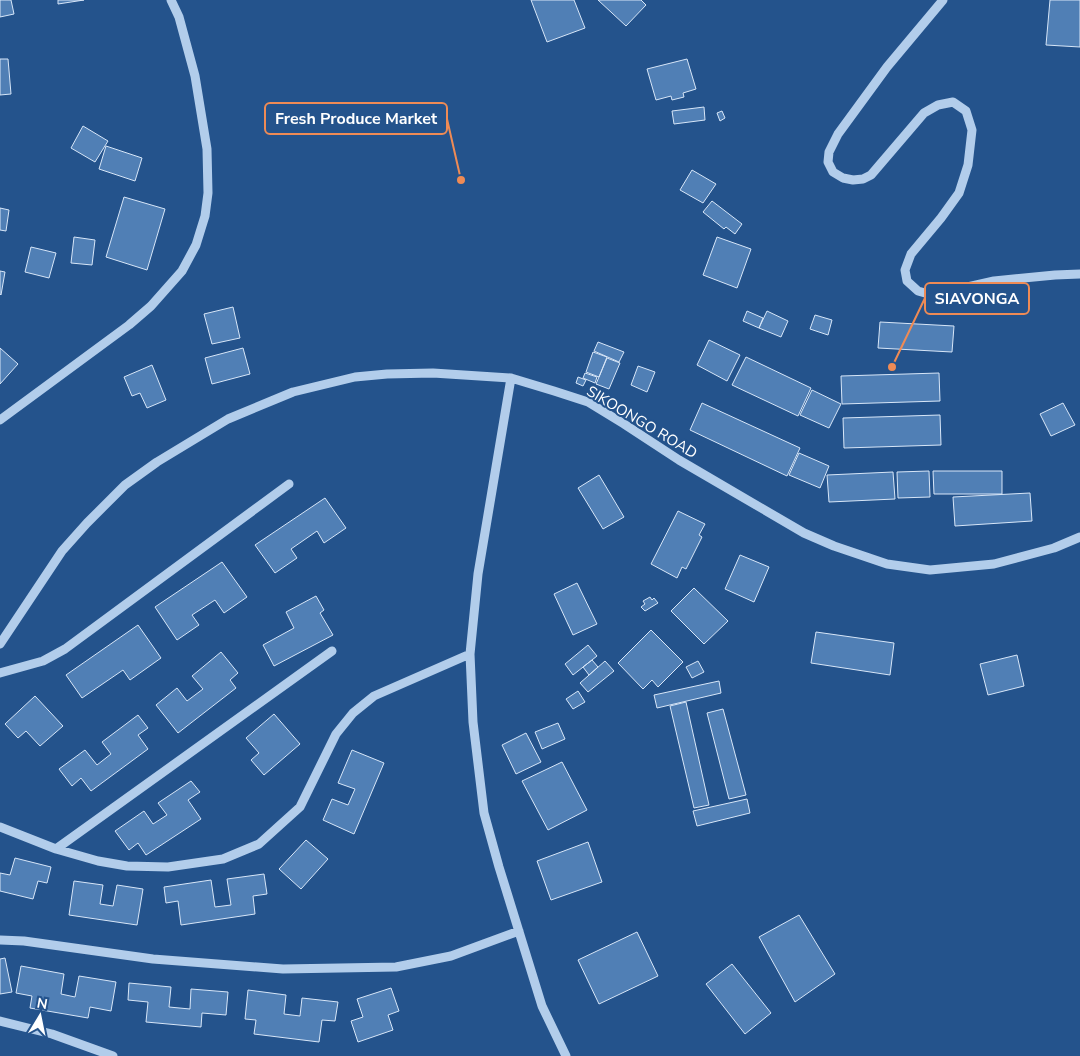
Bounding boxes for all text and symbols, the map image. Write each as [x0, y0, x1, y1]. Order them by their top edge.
callout: Fresh Produce Market [265, 103, 447, 134]
text: Fresh Produce Market [275, 108, 438, 130]
callout: SIAVONGA [925, 283, 1029, 314]
text: SIAVONGA [935, 288, 1020, 310]
street label: SIKOONGO ROAD [583, 381, 701, 463]
north arrow [15, 991, 65, 1041]
text: N [35, 993, 49, 1014]

